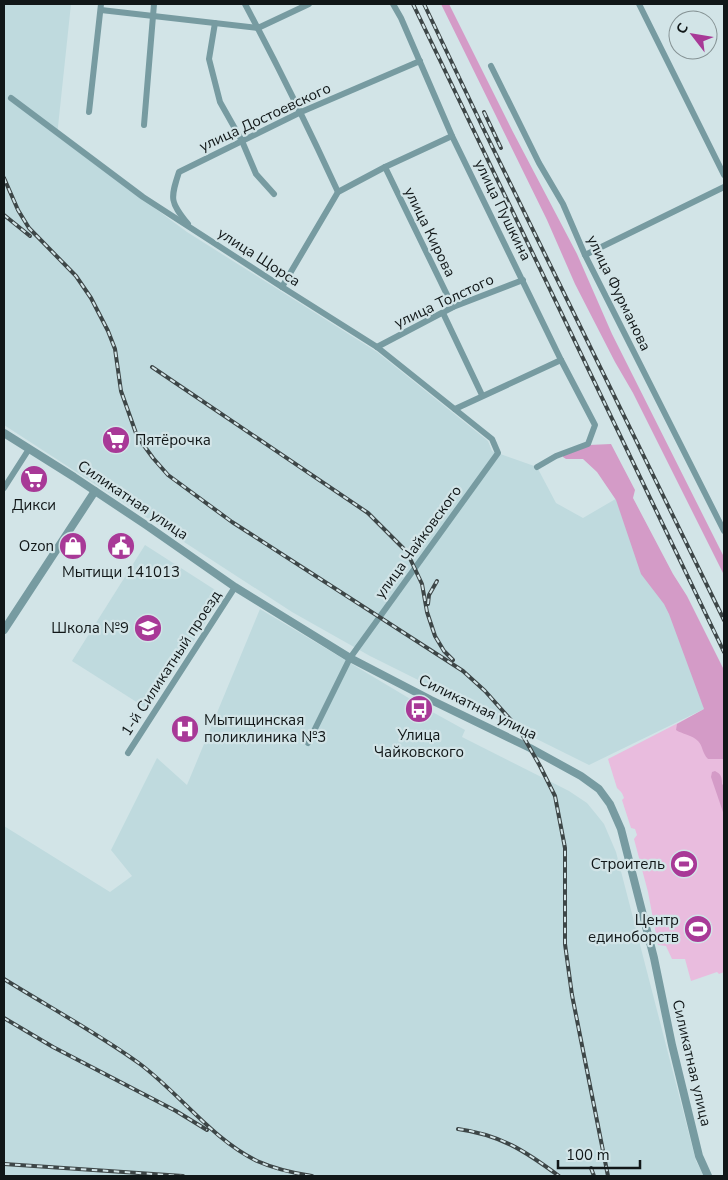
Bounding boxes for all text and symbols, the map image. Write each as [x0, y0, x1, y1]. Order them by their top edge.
north arrow [668, 10, 718, 60]
text: С [672, 19, 693, 38]
street label: улица Достоевского [196, 78, 334, 156]
street label: улица Пушкина [470, 156, 536, 264]
street label: улица Кирова [400, 184, 460, 280]
street label: улица Щорса [214, 223, 304, 291]
street label: улица Фурманова [582, 232, 656, 354]
street label: улица Толстого [391, 269, 497, 333]
supermarket icon: Пятёрочка [101, 425, 131, 455]
place label: Пятёрочка [135, 430, 211, 450]
street label: Силикатная улица [74, 455, 192, 545]
supermarket icon: Дикси [19, 464, 49, 494]
street label: улица Чайковского [370, 481, 466, 603]
place label: Дикси [12, 495, 56, 515]
shop icon: Ozon [58, 531, 88, 561]
public building icon: Мытищи 141013 [106, 531, 136, 561]
place label: Ozon [19, 536, 54, 556]
place label: Мытищи 141013 [62, 562, 180, 582]
street label: 1-й Силикатный проезд [116, 586, 226, 740]
school or university icon: Школа №9 [133, 613, 163, 643]
place label: Школа №9 [51, 618, 129, 638]
street label: Силикатная улица [415, 670, 541, 744]
bus stop icon: Улица Чайковского [404, 694, 434, 724]
place label: Мытищинская поликлиника №3 [204, 710, 326, 747]
hospital icon: Мытищинская поликлиника №3 [170, 714, 200, 744]
place label: Улица Чайковского [374, 725, 464, 762]
sports icon: Строитель [669, 849, 699, 879]
place label: Строитель [591, 854, 665, 874]
place label: Центр единоборств [588, 910, 679, 947]
sports icon: Центр единоборств [683, 914, 713, 944]
street label: Силикатная улица [668, 998, 716, 1128]
scale bar [558, 1138, 640, 1170]
text: 100 m [566, 1145, 610, 1165]

